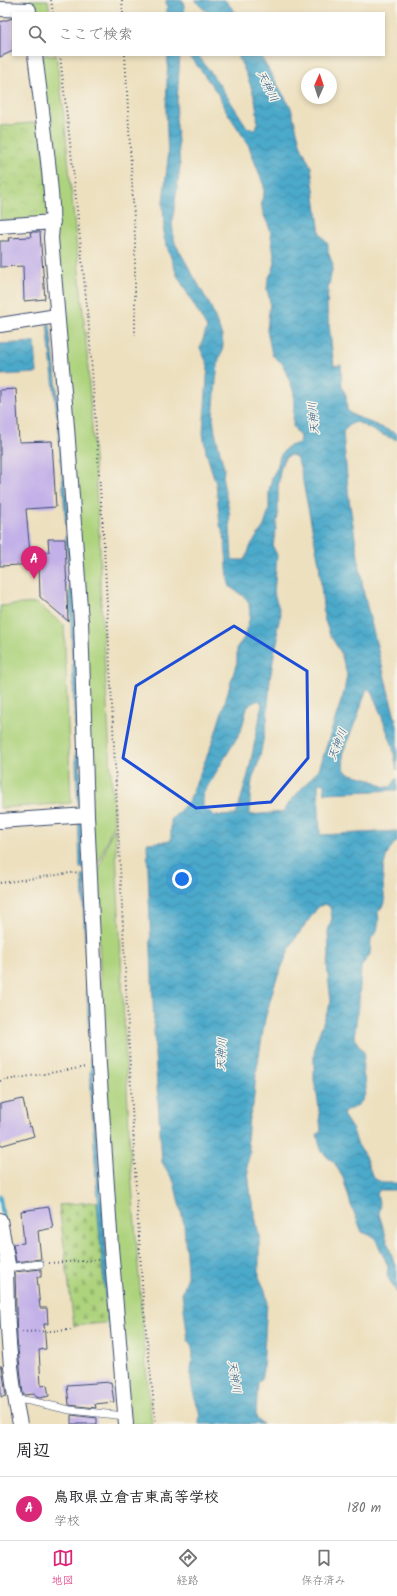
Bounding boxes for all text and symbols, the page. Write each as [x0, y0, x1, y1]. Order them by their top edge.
search box [12, 12, 385, 56]
icon: search [26, 23, 48, 45]
text: ここで検索 [58, 23, 133, 47]
water label: 天神川 [252, 68, 283, 105]
north arrow [301, 68, 337, 104]
water label: 天神川 [304, 401, 324, 435]
pin: A [21, 546, 47, 579]
water label: 天神川 [324, 726, 352, 763]
your location [172, 869, 192, 889]
water label: 天神川 [212, 1037, 232, 1071]
water label: 天神川 [223, 1359, 245, 1395]
text: 周辺 [16, 1438, 50, 1465]
text: 鳥取県立倉吉東高等学校 [54, 1486, 219, 1510]
text: A [25, 1498, 33, 1519]
text: 180 m [347, 1498, 381, 1519]
text: 学校 [54, 1511, 80, 1532]
tab: 地図 [52, 1547, 74, 1590]
tab: 経路 [177, 1547, 199, 1590]
tab: 保存済み [302, 1547, 346, 1590]

